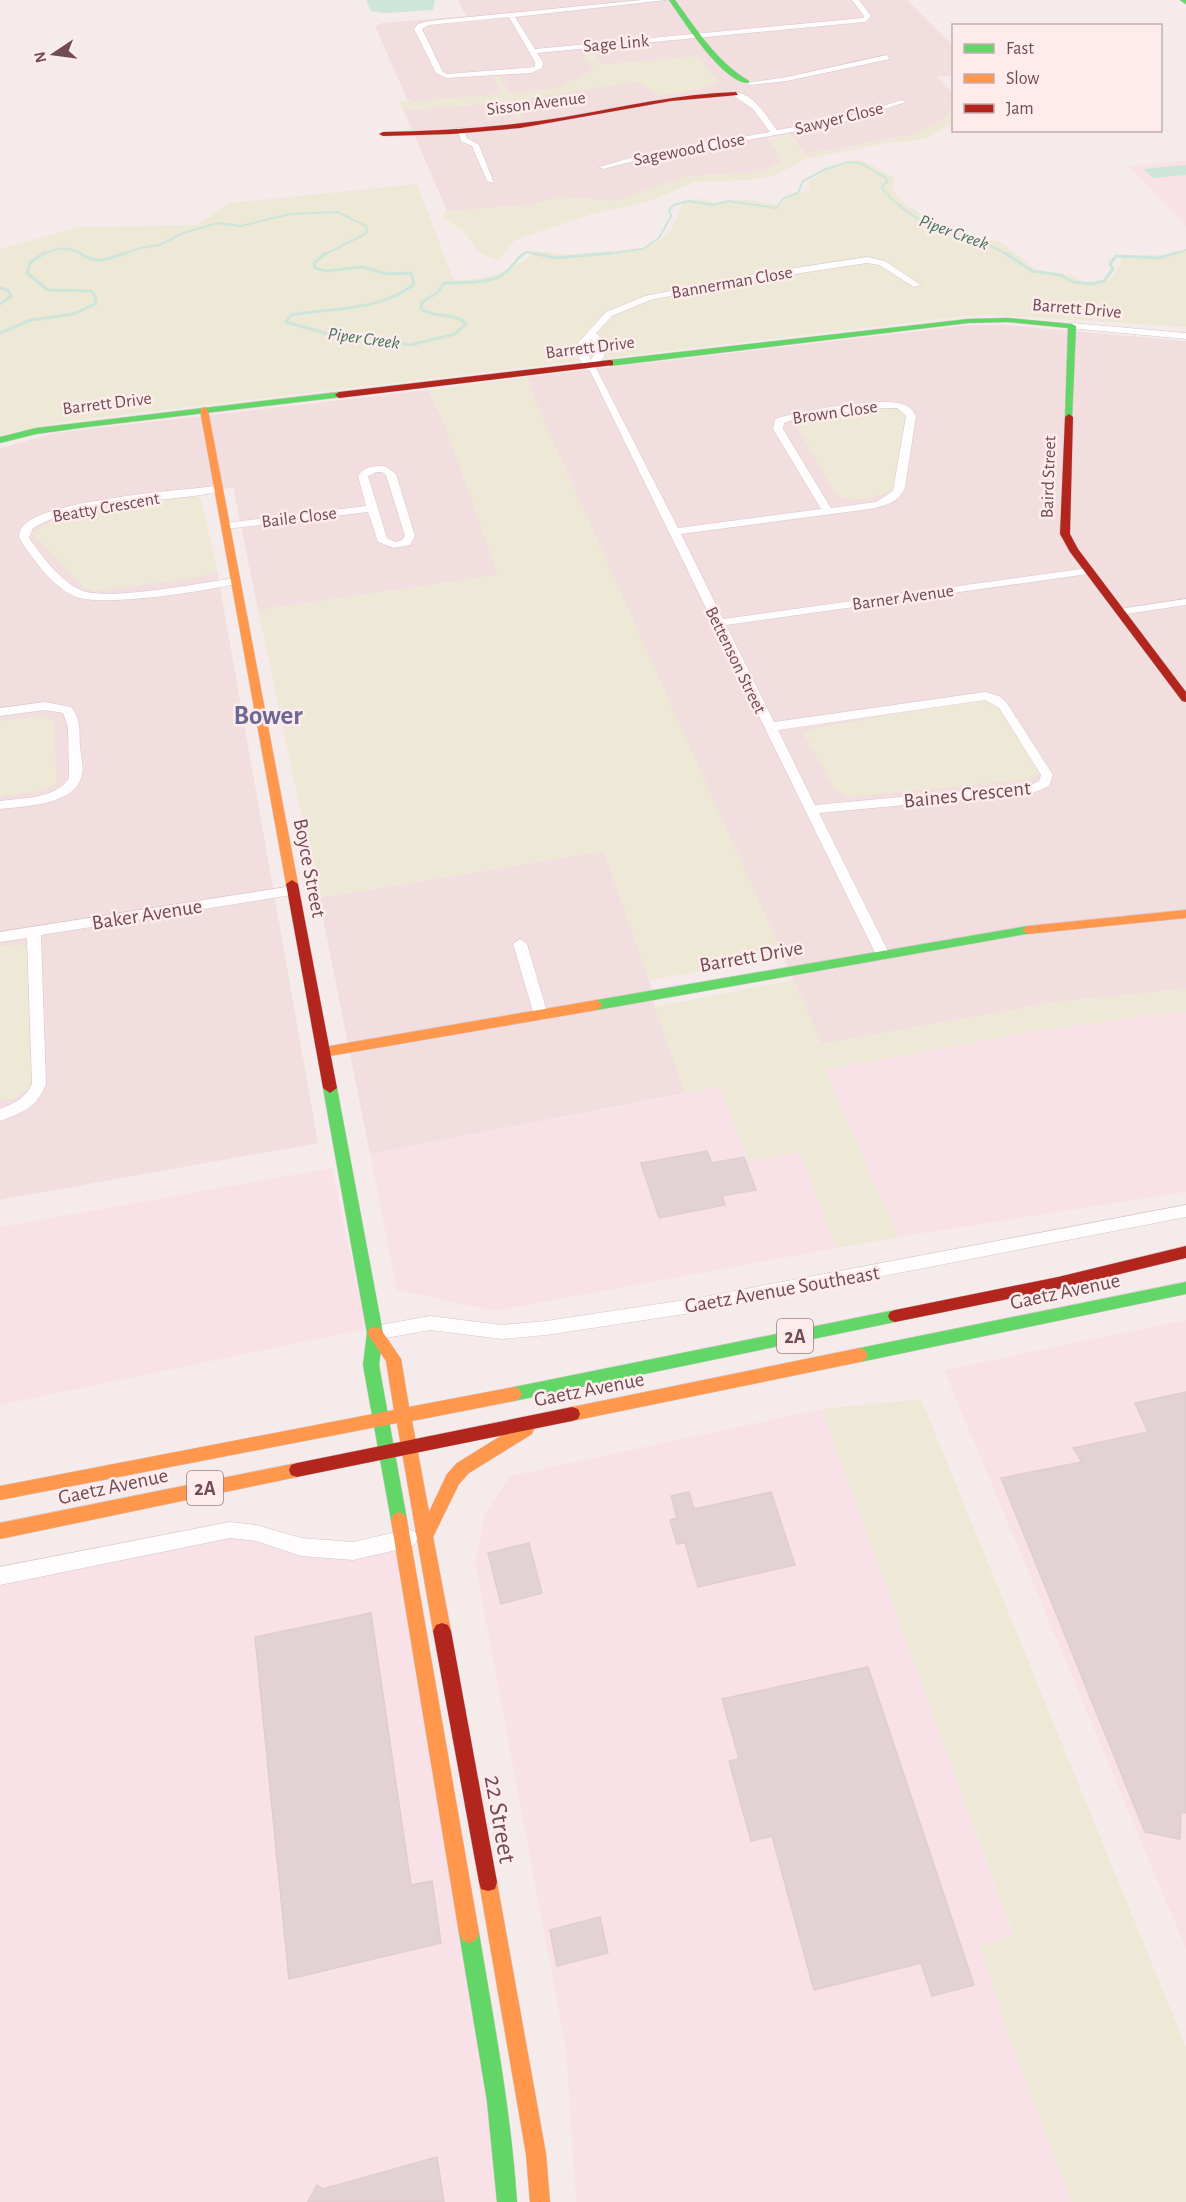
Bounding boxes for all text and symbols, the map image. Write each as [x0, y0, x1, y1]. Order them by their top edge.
north arrow [24, 24, 84, 84]
legend [952, 24, 1162, 132]
street label: Sage Link [583, 32, 650, 56]
text: Fast [1006, 40, 1034, 58]
text: N [31, 50, 49, 64]
text: Slow [1006, 70, 1039, 88]
street label: Sisson Avenue [486, 89, 587, 119]
street label: Sawyer Close [793, 99, 885, 139]
text: Jam [1006, 100, 1034, 118]
street label: Sagewood Close [632, 130, 746, 170]
water label: Piper Creek [917, 212, 991, 254]
street label: Bannerman Close [670, 263, 794, 303]
street label: Barrett Drive [1031, 296, 1122, 322]
water label: Piper Creek [327, 325, 401, 353]
street label: Barrett Drive [545, 334, 636, 362]
street label: Barrett Drive [62, 390, 153, 418]
street label: Brown Close [791, 398, 879, 428]
street label: Baird Street [1039, 435, 1059, 519]
street label: Beatty Crescent [51, 490, 161, 526]
street label: Baile Close [260, 504, 338, 532]
street label: Barner Avenue [851, 582, 955, 614]
street label: Bettenson Street [701, 604, 769, 717]
district label: Bower [233, 702, 303, 729]
street label: Baines Crescent [902, 777, 1032, 812]
street label: Boyce Street [290, 817, 329, 920]
street label: Baker Avenue [90, 895, 204, 934]
street label: Barrett Drive [698, 937, 804, 976]
street label: Gaetz Avenue Southeast [683, 1262, 881, 1317]
street label: Gaetz Avenue [1008, 1270, 1122, 1313]
road number: 2A [777, 1319, 813, 1353]
street label: Gaetz Avenue [532, 1369, 646, 1410]
street label: Gaetz Avenue [56, 1465, 170, 1508]
road number: 2A [187, 1471, 223, 1505]
street label: 22 Street [479, 1773, 521, 1865]

